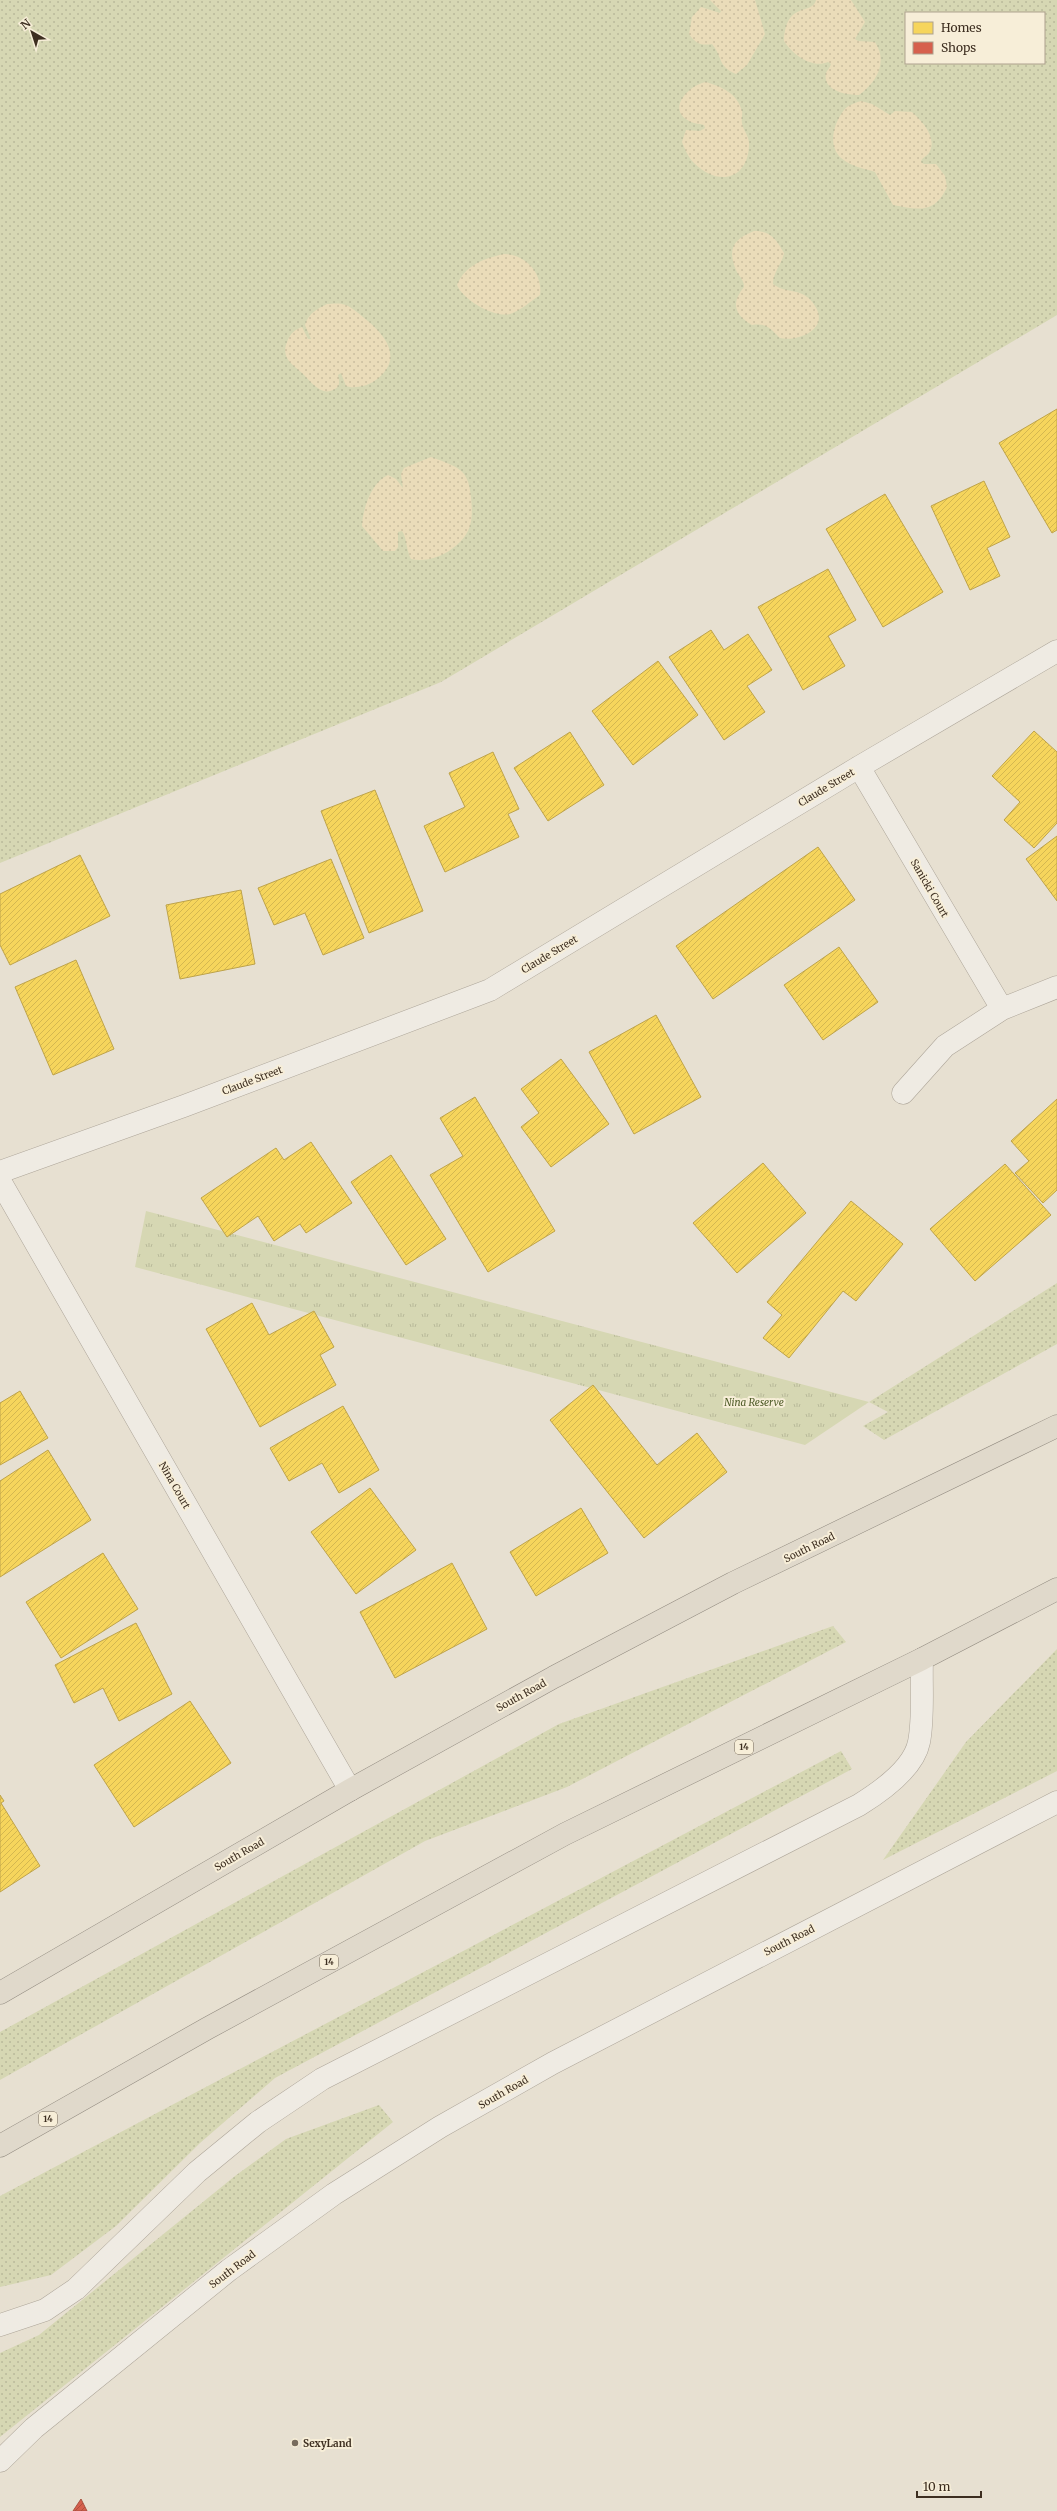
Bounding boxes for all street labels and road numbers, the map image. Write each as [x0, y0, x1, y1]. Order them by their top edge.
street label: Claude Street [796, 765, 857, 809]
street label: Sanicki Court [908, 857, 952, 920]
street label: Claude Street [519, 932, 580, 976]
street label: Claude Street [220, 1063, 284, 1098]
street label: Nina Court [156, 1459, 193, 1511]
street label: South Road [782, 1530, 837, 1565]
street label: South Road [494, 1676, 549, 1714]
road number: 14 [735, 1740, 753, 1754]
street label: South Road [212, 1835, 266, 1874]
street label: South Road [762, 1922, 817, 1959]
road number: 14 [320, 1955, 338, 1969]
street label: South Road [476, 2073, 530, 2112]
road number: 14 [39, 2112, 57, 2126]
street label: South Road [206, 2248, 258, 2291]

